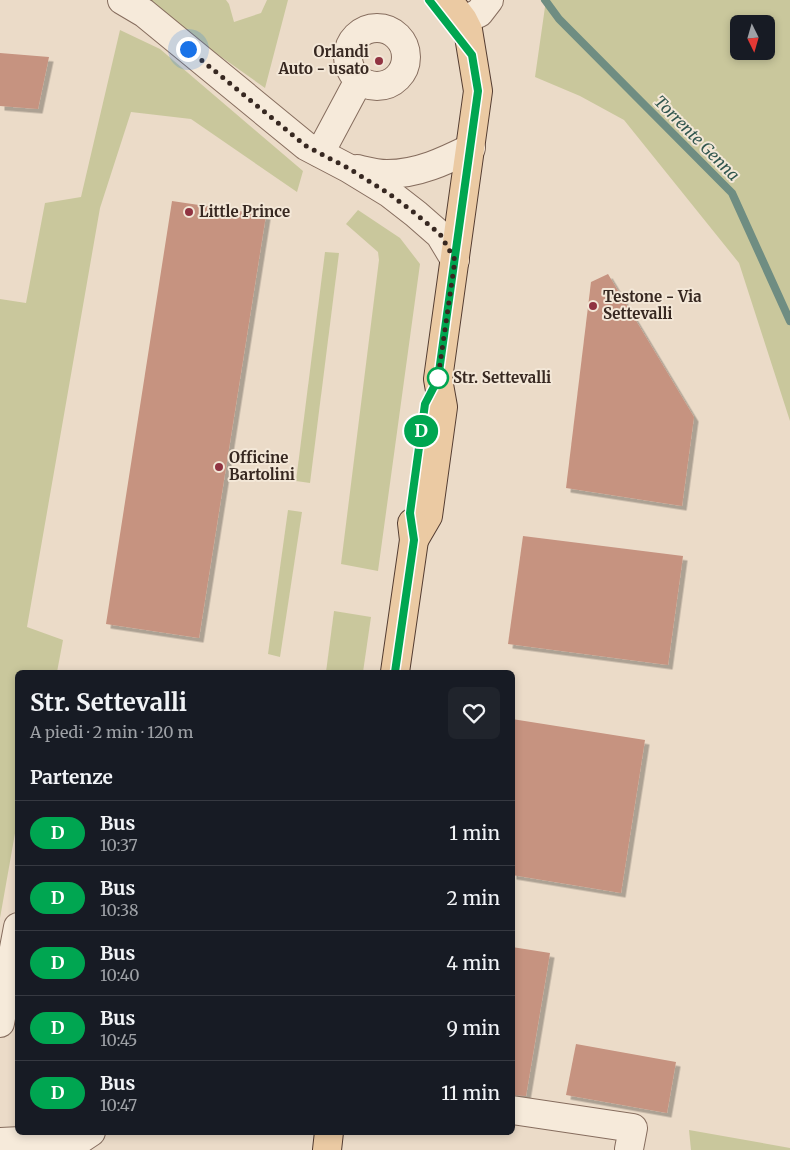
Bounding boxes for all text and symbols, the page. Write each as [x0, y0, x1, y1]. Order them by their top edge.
north arrow [730, 15, 775, 60]
map controls [730, 15, 775, 60]
your location [176, 37, 201, 62]
place label: Orlandi Auto - usato [277, 42, 369, 78]
marker: Orlandi Auto - usato [373, 55, 385, 67]
water label: Torrente Genna [650, 91, 744, 185]
place label: Little Prince [199, 202, 290, 221]
marker: Little Prince [183, 206, 195, 218]
place label: Testone - Via Settevalli [603, 287, 702, 323]
marker: Testone - Via Settevalli [587, 300, 599, 312]
marker: Str. Settevalli [427, 367, 449, 389]
place label: Str. Settevalli [453, 368, 551, 387]
line badge: D [405, 415, 437, 447]
text: D [414, 419, 428, 442]
place label: Officine Bartolini [229, 448, 295, 484]
marker: Officine Bartolini [213, 461, 225, 473]
text: Str. Settevalli [30, 687, 187, 718]
button: heart [448, 687, 500, 739]
text: A piedi · 2 min · 120 m [30, 722, 193, 742]
text: Partenze [30, 765, 113, 789]
text: Bus [100, 811, 135, 835]
text: D [51, 821, 64, 844]
text: 1 min [449, 821, 500, 845]
text: 10:37 [100, 835, 138, 855]
text: Bus [100, 876, 135, 900]
text: D [51, 886, 64, 909]
text: 2 min [447, 886, 500, 910]
text: 10:38 [100, 900, 138, 920]
text: Bus [100, 941, 135, 965]
text: D [51, 951, 64, 974]
text: 4 min [446, 951, 500, 975]
text: 10:40 [100, 965, 140, 985]
text: Bus [100, 1006, 135, 1030]
text: D [51, 1016, 64, 1039]
text: 9 min [446, 1016, 500, 1040]
text: 10:45 [100, 1030, 137, 1050]
text: Bus [100, 1071, 135, 1095]
text: D [51, 1081, 64, 1104]
text: 11 min [441, 1081, 500, 1105]
text: 10:47 [100, 1095, 137, 1115]

